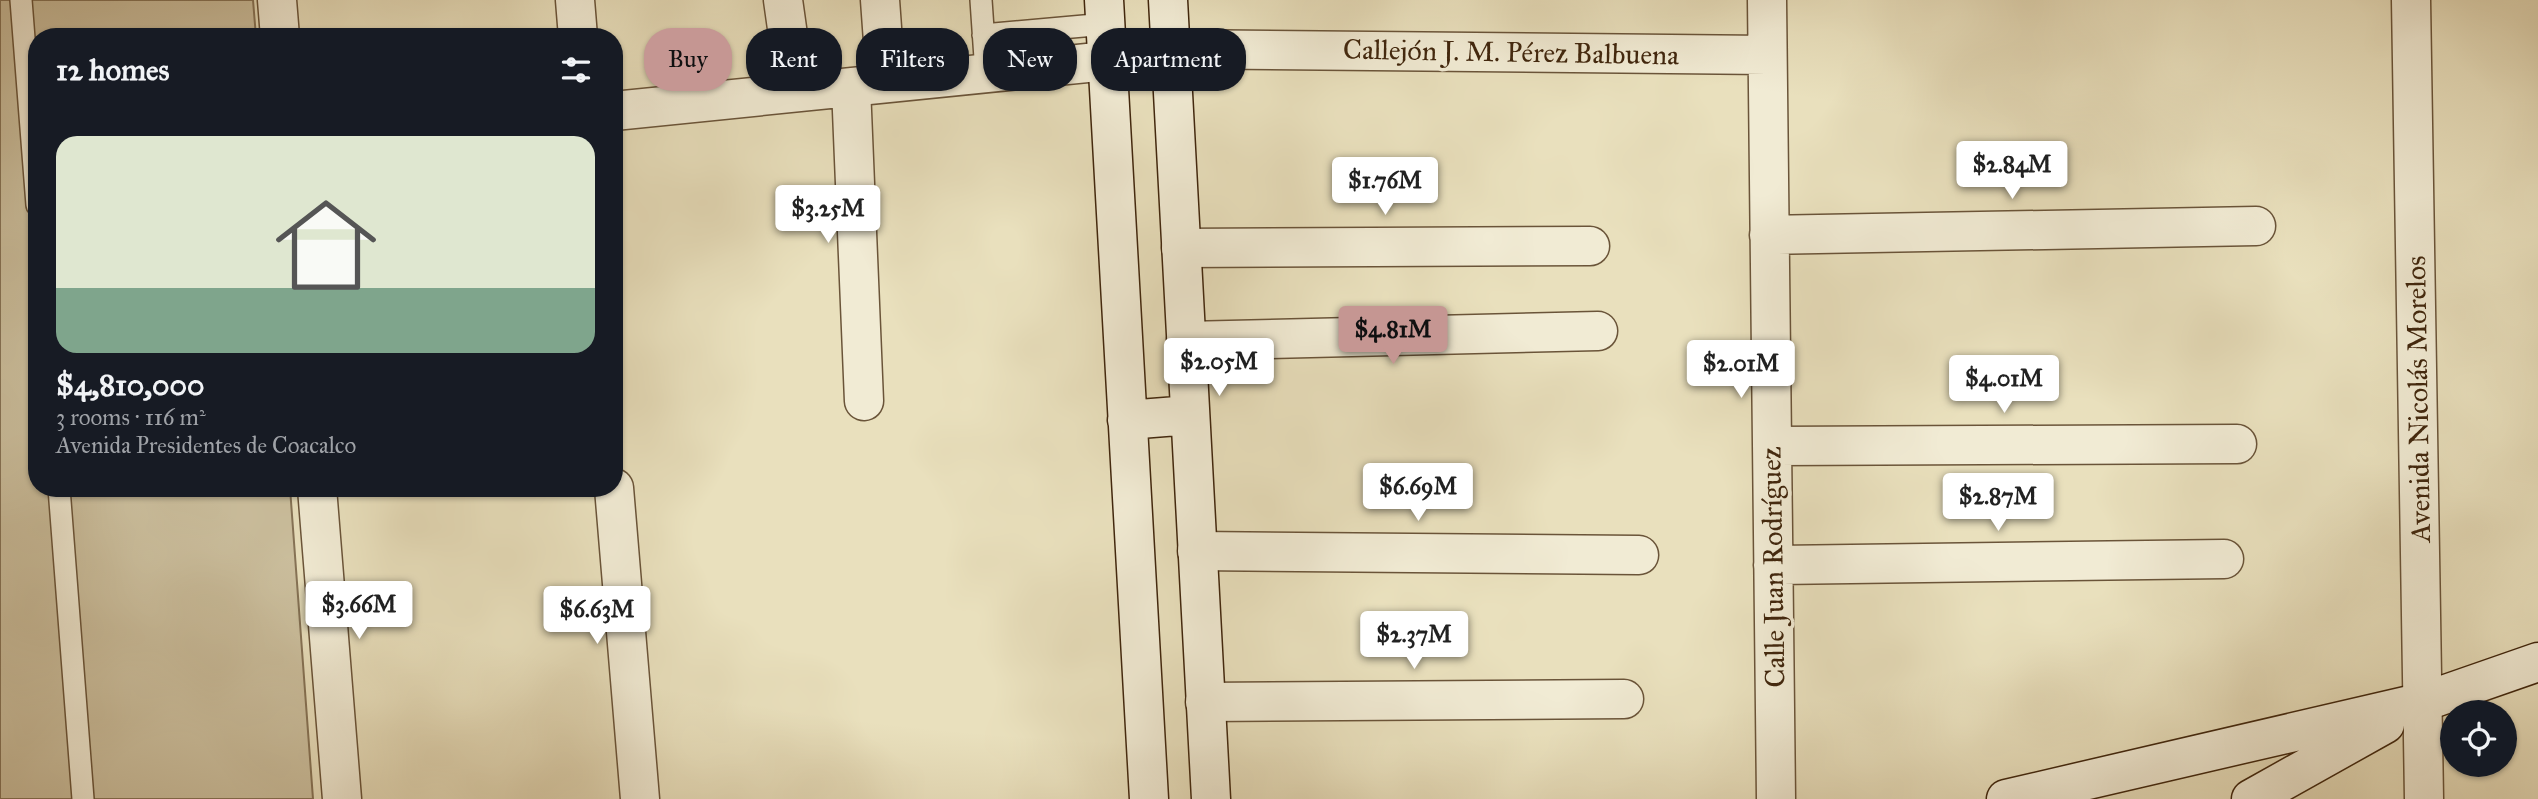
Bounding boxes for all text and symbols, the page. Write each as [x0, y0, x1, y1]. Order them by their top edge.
chip: Buy [644, 28, 732, 91]
chip: Rent [746, 28, 842, 91]
chip: Filters [856, 28, 969, 91]
chip: New [983, 28, 1077, 91]
chip: Apartment [1091, 28, 1246, 91]
street label: Callejón J. M. Pérez Balbuena [1343, 32, 1679, 72]
icon: filters [557, 51, 595, 89]
text: 12 homes [56, 52, 169, 88]
pin: $2.84M [1955, 142, 2069, 201]
text: $2.84M [1972, 150, 2052, 178]
pin: $1.76M [1328, 158, 1442, 217]
text: $1.76M [1348, 166, 1422, 194]
icon: home [263, 182, 389, 308]
pin: $3.25M [771, 186, 885, 245]
text: $3.25M [791, 194, 865, 222]
street label: Avenida Nicolás Morelos [2398, 255, 2438, 544]
pin: $4.81M [1336, 306, 1450, 366]
text: $4.81M [1355, 315, 1431, 343]
pin: $2.05M [1162, 338, 1276, 398]
pin: $2.01M [1684, 340, 1798, 400]
text: $2.05M [1180, 347, 1258, 375]
text: $2.01M [1703, 349, 1779, 377]
pin: $4.01M [1947, 356, 2061, 415]
text: $4.01M [1965, 364, 2043, 392]
text: $4,810,000 [56, 367, 204, 403]
text: 3 rooms · 116 m² [56, 403, 206, 431]
text: Avenida Presidentes de Coacalco [56, 431, 356, 459]
street label: Calle Juan Rodríguez [1753, 446, 1793, 688]
pin: $6.69M [1361, 463, 1475, 523]
text: $6.69M [1379, 472, 1457, 500]
pin: $2.87M [1941, 474, 2055, 533]
text: $2.87M [1959, 482, 2037, 510]
pin: $3.66M [302, 582, 416, 641]
pin: $6.63M [540, 586, 654, 646]
text: $3.66M [321, 590, 397, 618]
text: $6.63M [559, 595, 635, 623]
pin: $2.37M [1357, 612, 1471, 671]
text: $2.37M [1376, 620, 1452, 648]
map controls [2440, 700, 2517, 777]
button: locate [2440, 700, 2517, 777]

